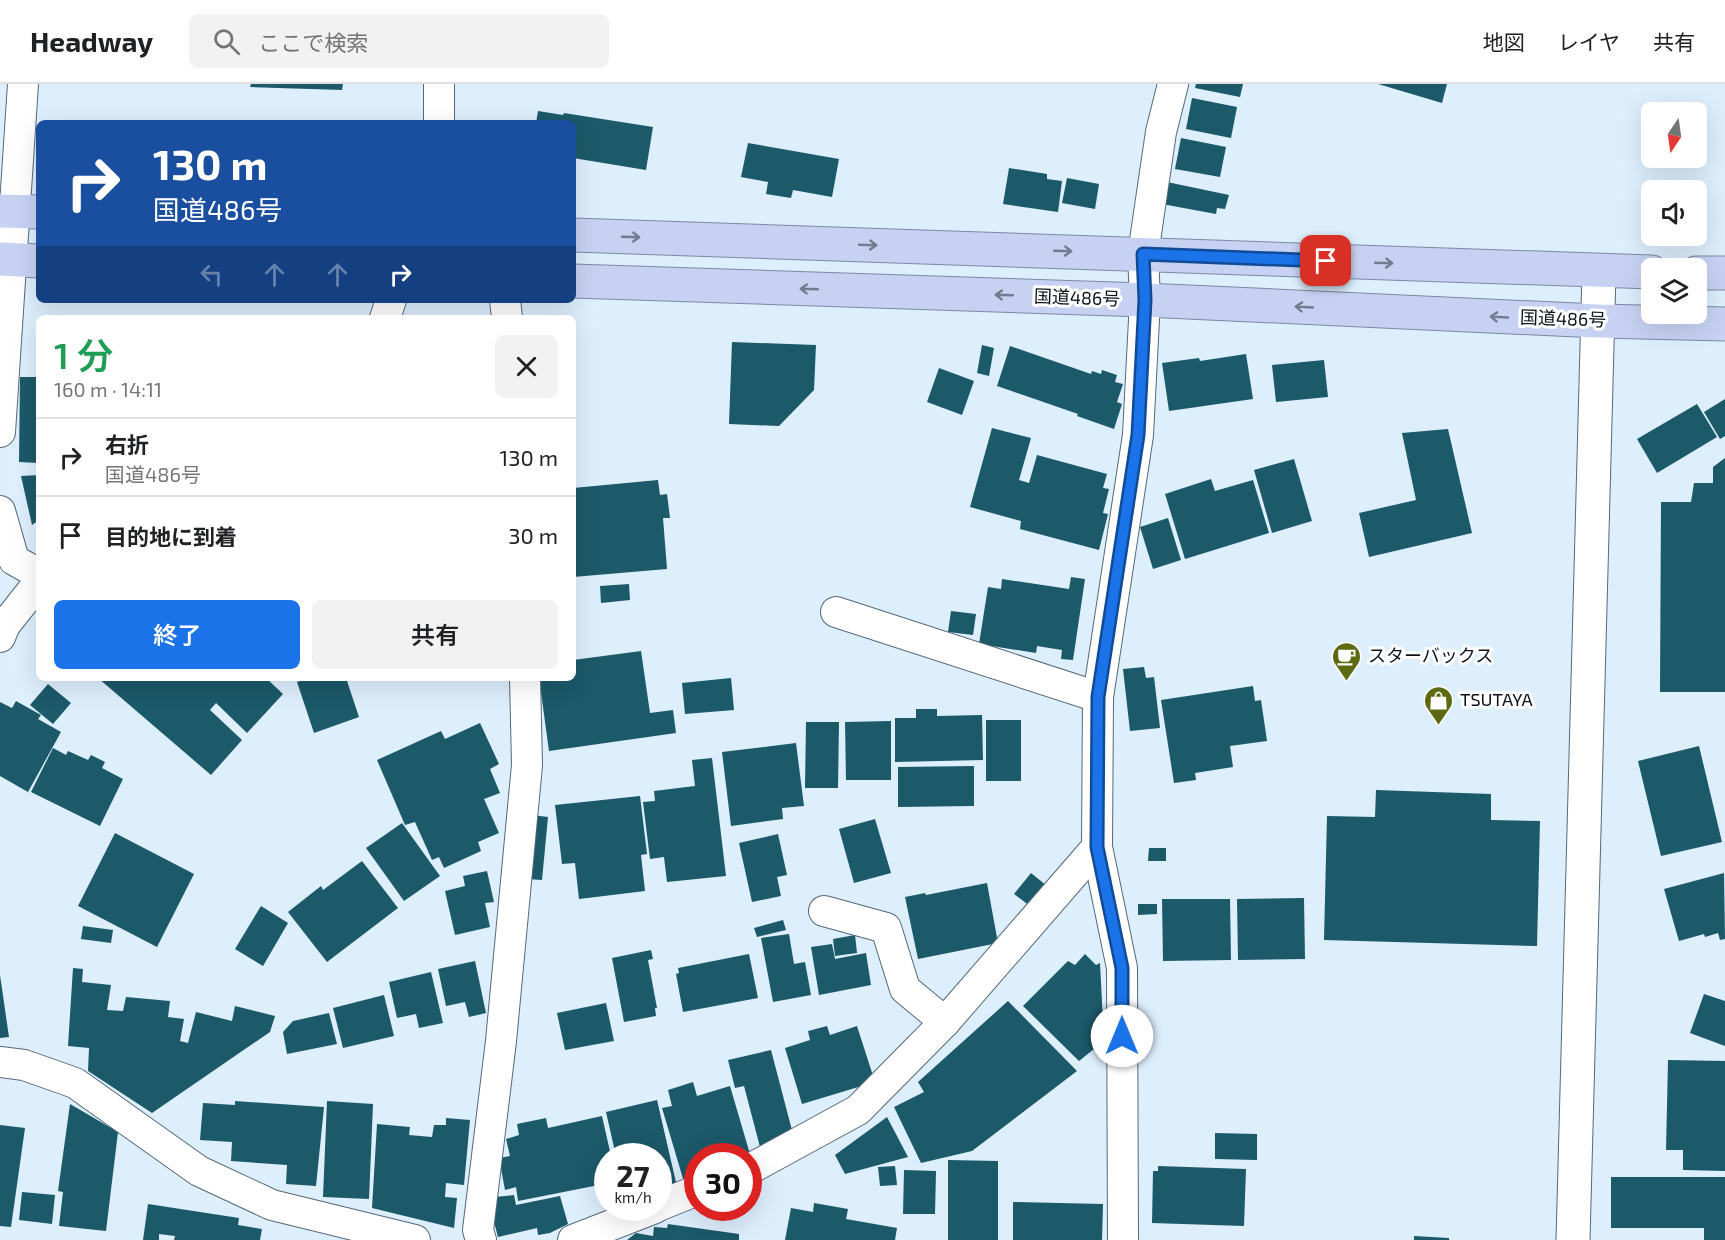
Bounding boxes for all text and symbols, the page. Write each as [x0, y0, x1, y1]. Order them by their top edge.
search box [189, 14, 609, 68]
text: Headway [30, 24, 153, 58]
icon: search [210, 25, 243, 58]
text: ここで検索 [258, 29, 368, 55]
text: 地図 [1483, 29, 1525, 54]
text: レイヤ [1558, 29, 1620, 54]
text: 共有 [1653, 29, 1695, 54]
north arrow [1641, 102, 1707, 168]
map controls [1641, 102, 1707, 324]
text: 130 m [153, 138, 268, 188]
icon: right [54, 144, 132, 222]
button: sound [1641, 180, 1707, 246]
text: 国道486号 [153, 193, 282, 225]
one-way arrow [621, 231, 641, 242]
pin [1300, 235, 1351, 286]
one-way arrow [858, 239, 878, 250]
icon: arrive [1309, 244, 1342, 277]
one-way arrow [1053, 245, 1073, 257]
icon: left [195, 258, 228, 291]
icon: ahead [258, 258, 291, 291]
icon: ahead [321, 258, 354, 291]
icon: right [384, 258, 417, 291]
one-way arrow [1374, 258, 1393, 269]
button: layers [1641, 258, 1707, 324]
one-way arrow [800, 283, 820, 294]
street label: 国道486号 [1034, 285, 1121, 309]
one-way arrow [995, 290, 1015, 301]
one-way arrow [1294, 302, 1314, 313]
street label: 国道486号 [1520, 306, 1607, 330]
one-way arrow [1489, 311, 1509, 322]
text: 1 分 [54, 333, 113, 376]
button: close [495, 335, 558, 398]
text: 160 m · 14:11 [54, 377, 162, 401]
text: 右折 [105, 431, 149, 457]
icon: right [54, 441, 87, 474]
text: 130 m [500, 444, 558, 470]
text: 国道486号 [105, 462, 201, 486]
icon: arrive [54, 519, 87, 552]
text: 30 m [508, 522, 558, 548]
text: 目的地に到着 [105, 523, 237, 549]
button: 終了 [54, 600, 300, 669]
button: 共有 [312, 600, 558, 669]
cafe icon: スターバックス [1331, 640, 1363, 682]
place label: スターバックス [1368, 644, 1493, 666]
shop icon: TSUTAYA [1423, 684, 1455, 726]
place label: TSUTAYA [1460, 688, 1533, 710]
position arrow [1090, 1004, 1154, 1068]
speed limit sign: 30 [684, 1143, 762, 1221]
text: 27 [616, 1157, 650, 1193]
text: km/h [614, 1188, 652, 1206]

